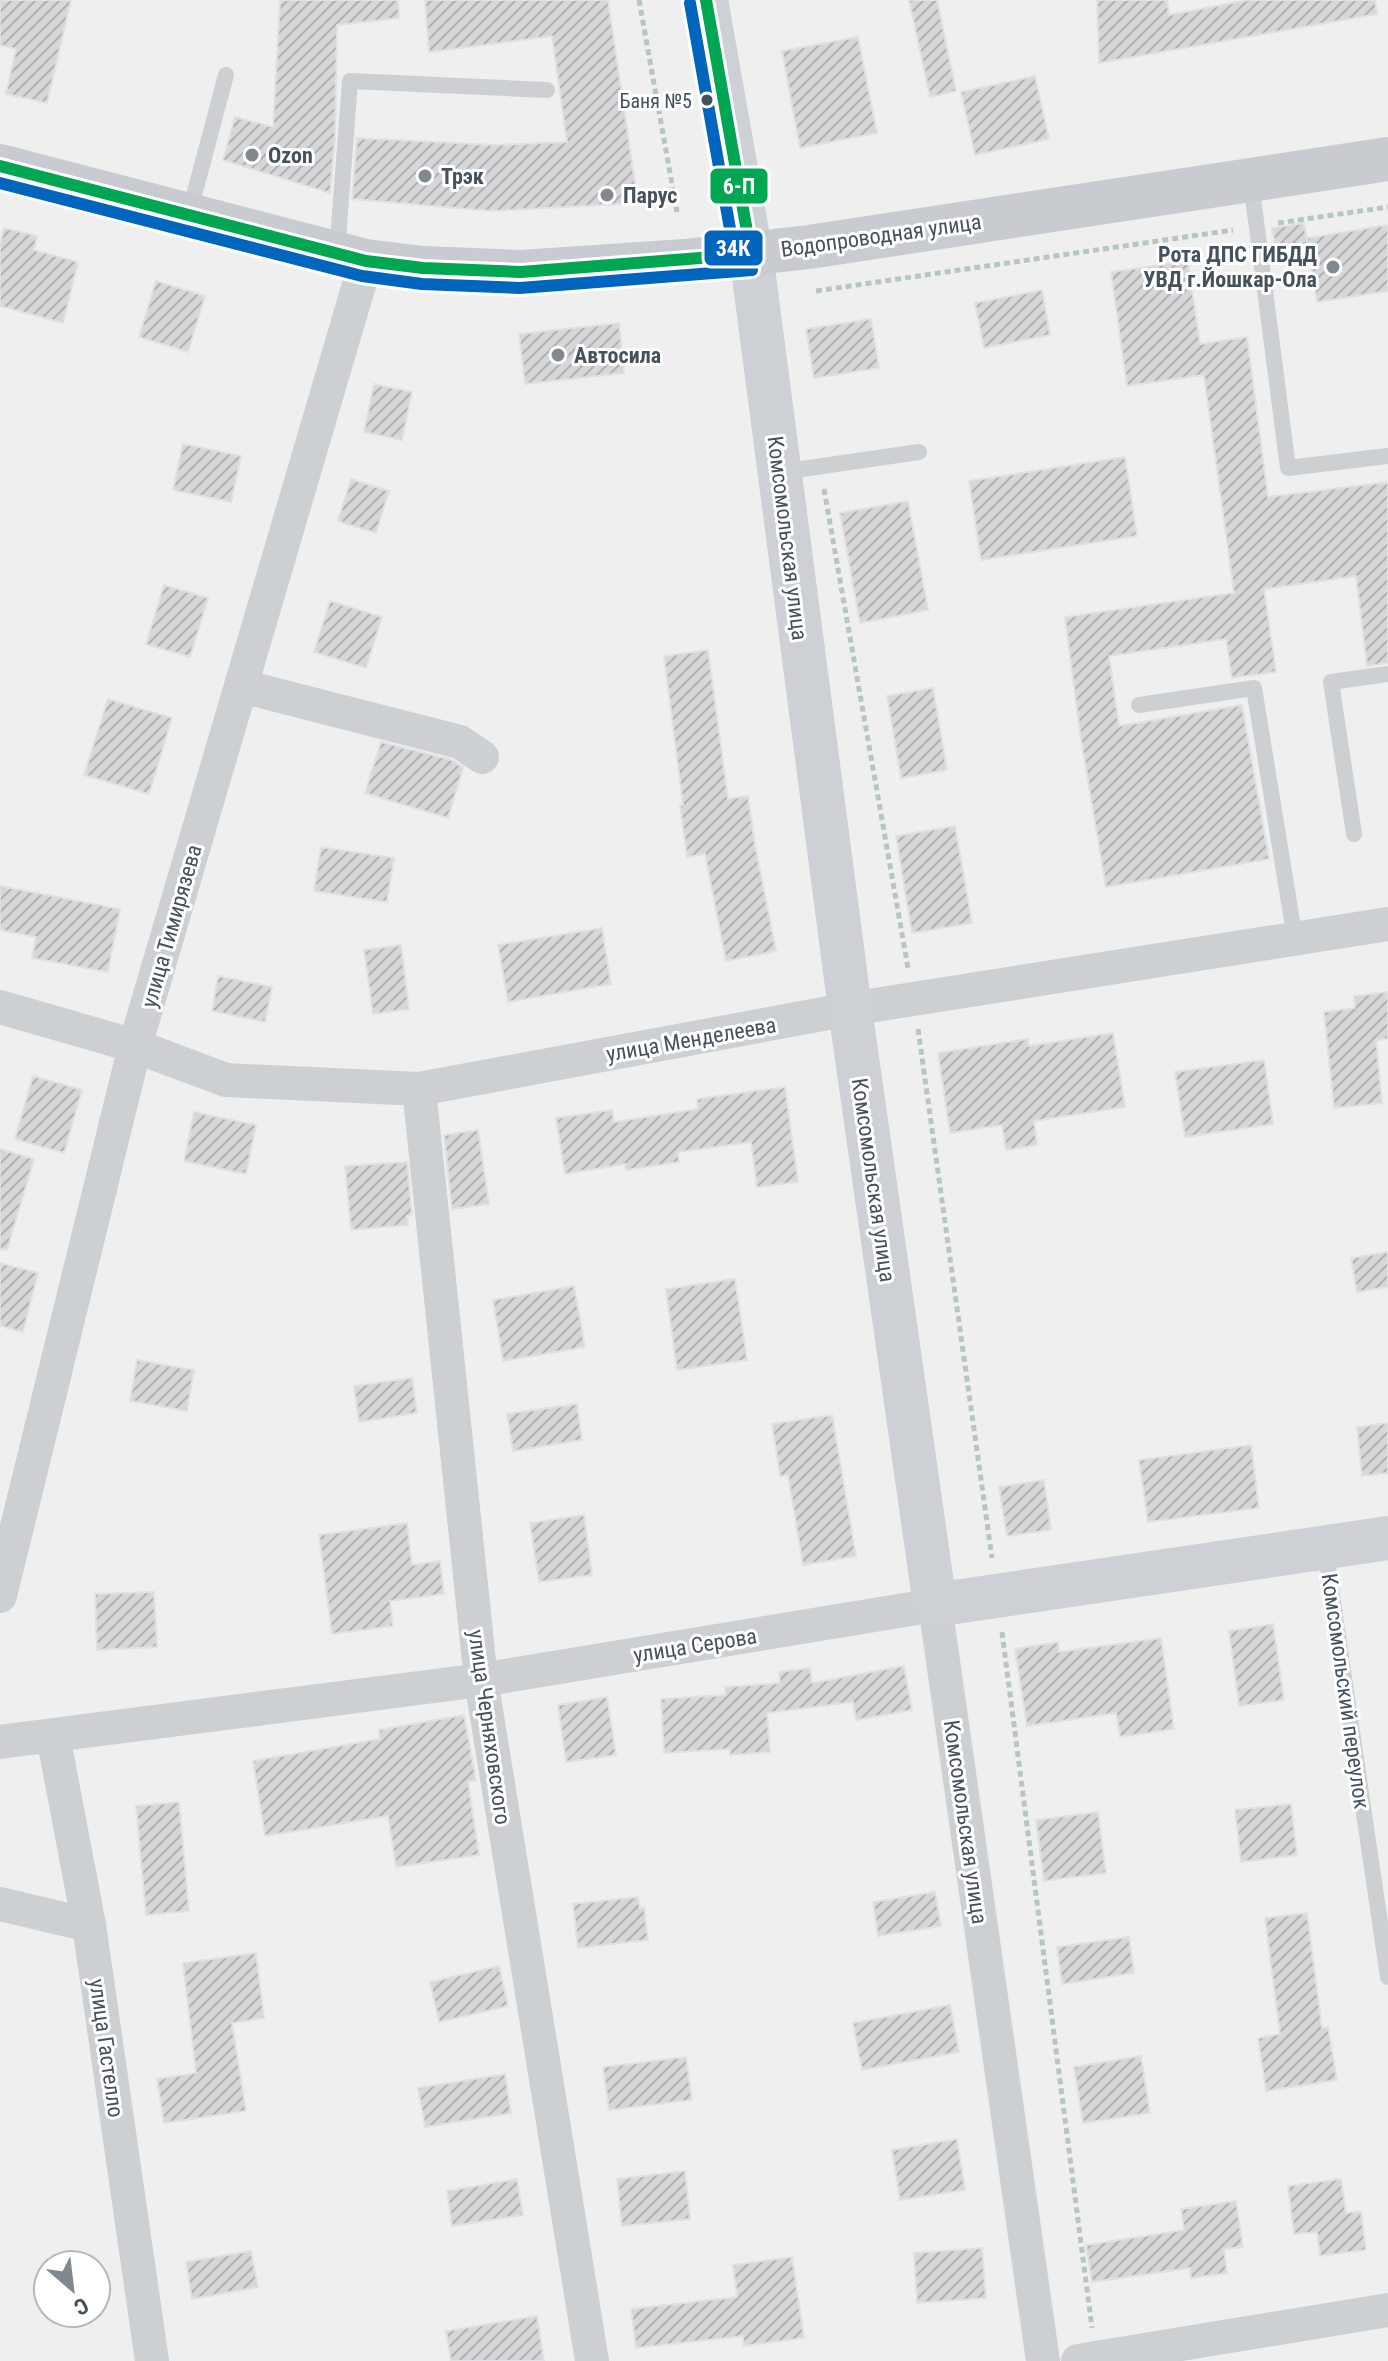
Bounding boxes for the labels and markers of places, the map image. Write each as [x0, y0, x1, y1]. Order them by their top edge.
place label: Баня №5 [619, 89, 692, 113]
marker: Баня №5 [699, 92, 715, 108]
place label: Ozon [268, 143, 313, 168]
marker: Ozon [243, 146, 261, 164]
place label: Трэк [441, 164, 484, 189]
marker: Трэк [416, 167, 434, 185]
place label: Парус [623, 183, 677, 208]
marker: Парус [598, 186, 616, 204]
place label: Рота ДПС ГИБДД УВД г.Йошкар-Ола [1143, 242, 1318, 292]
marker: Рота ДПС ГИБДД УВД г.Йошкар-Ола [1324, 258, 1342, 276]
place label: Автосила [574, 343, 661, 368]
marker: Автосила [549, 346, 567, 364]

